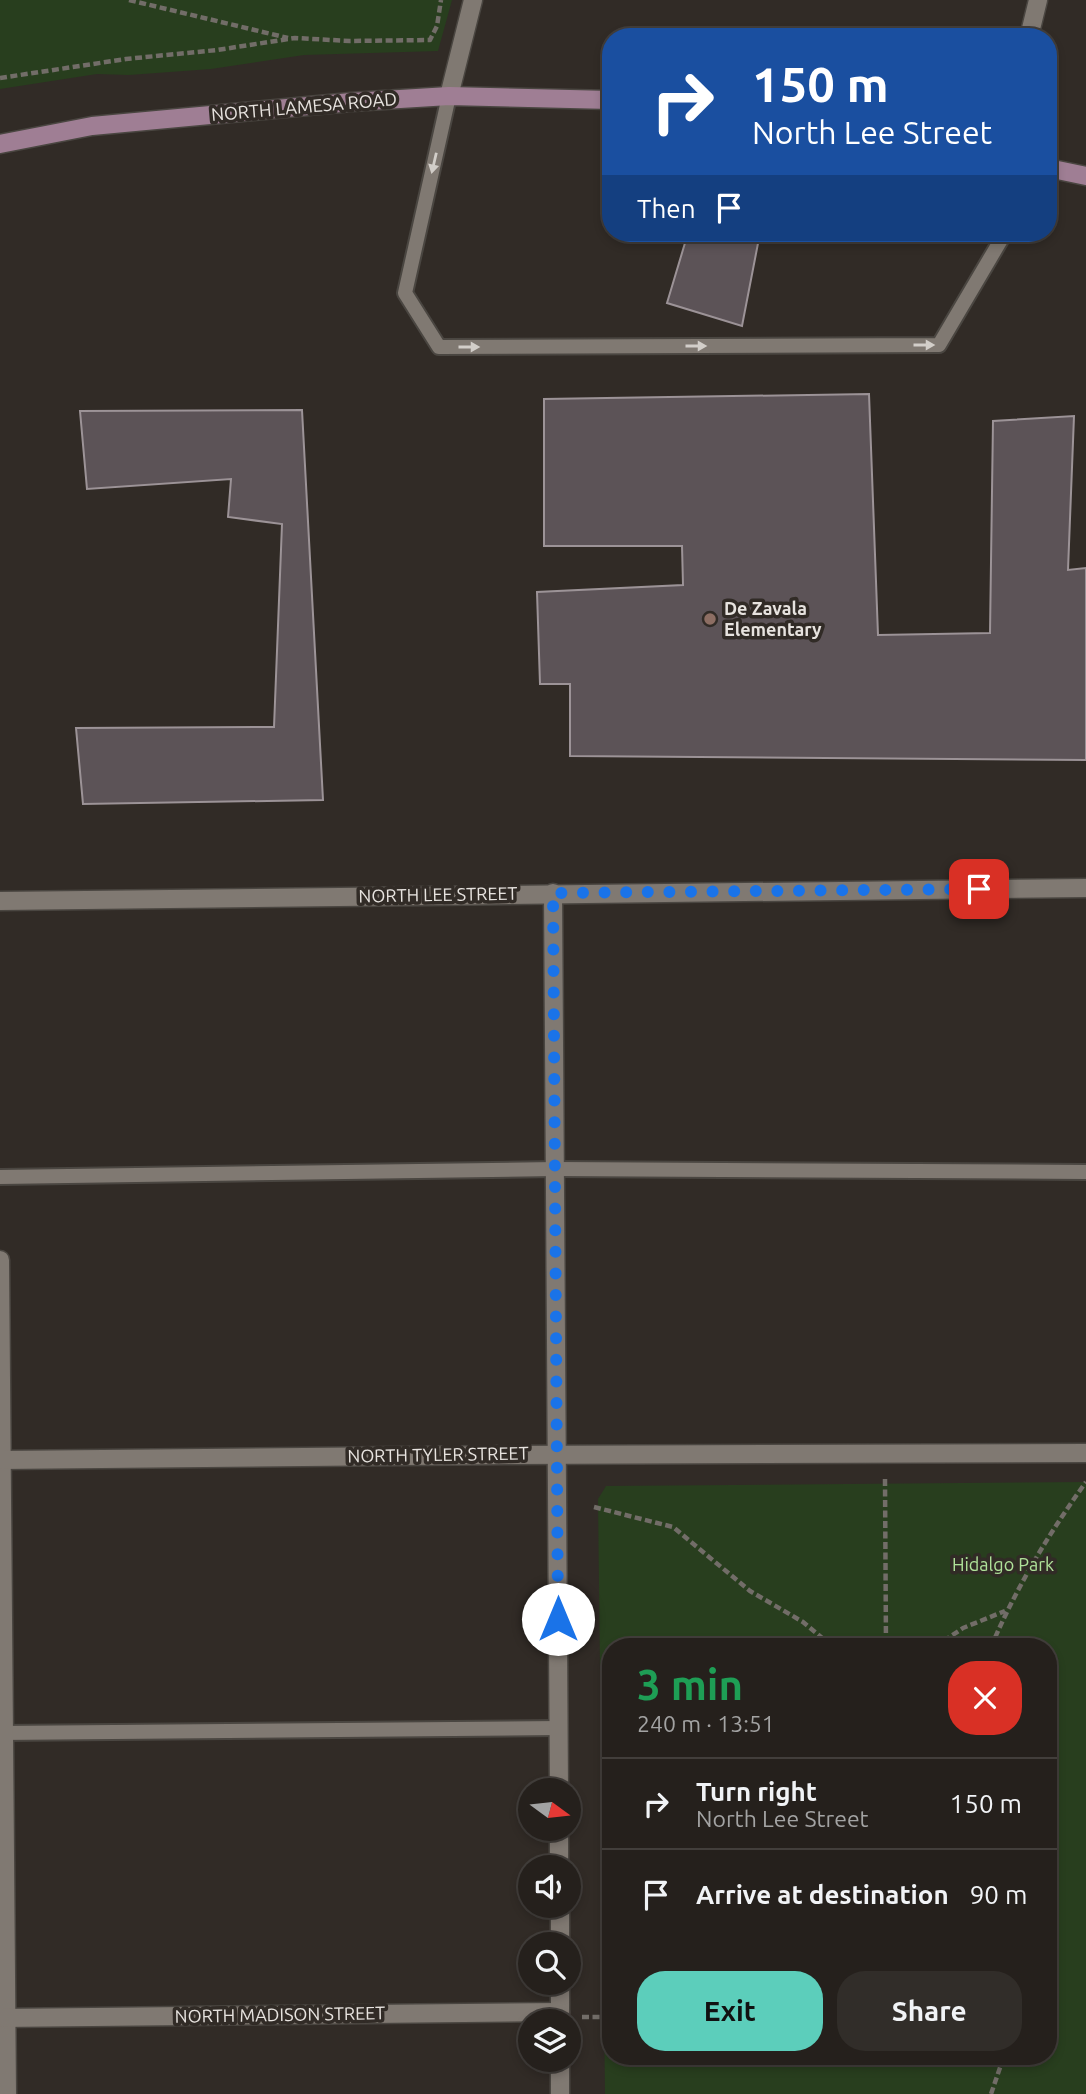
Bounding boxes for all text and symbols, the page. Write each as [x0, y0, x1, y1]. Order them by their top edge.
icon: right [637, 56, 728, 147]
text: 150 m [752, 56, 889, 111]
street label: NORTH LAMESA ROAD [210, 88, 398, 124]
text: North Lee Street [752, 114, 992, 150]
one-way arrow [429, 152, 440, 174]
icon: arrive [710, 189, 748, 227]
text: Then [637, 194, 696, 223]
one-way arrow [686, 340, 708, 352]
one-way arrow [913, 340, 935, 351]
one-way arrow [458, 341, 480, 353]
place label: De Zavala Elementary [724, 598, 822, 639]
marker: De Zavala Elementary [702, 611, 718, 627]
pin [949, 859, 1009, 919]
icon: arrive [960, 870, 998, 908]
street label: NORTH LEE STREET [358, 883, 518, 905]
street label: NORTH TYLER STREET [347, 1442, 529, 1466]
park label: Hidalgo Park [952, 1554, 1054, 1574]
position arrow [521, 1582, 595, 1656]
text: 3 min [637, 1661, 743, 1708]
button: close [948, 1661, 1022, 1735]
text: 240 m · 13:51 [637, 1711, 775, 1736]
text: Turn right [696, 1777, 817, 1806]
north arrow [518, 1778, 581, 1841]
map controls [518, 1778, 581, 2072]
icon: right [637, 1785, 675, 1823]
text: 150 m [950, 1789, 1022, 1818]
text: North Lee Street [696, 1806, 869, 1831]
button: sound [518, 1855, 581, 1918]
icon: arrive [637, 1876, 675, 1914]
text: Arrive at destination [696, 1880, 949, 1909]
text: 90 m [970, 1880, 1027, 1909]
button: search [518, 1932, 581, 1995]
button: Exit [637, 1971, 823, 2051]
button: Share [837, 1971, 1022, 2051]
street label: NORTH MADISON STREET [175, 2002, 385, 2026]
button: layers [518, 2009, 581, 2072]

